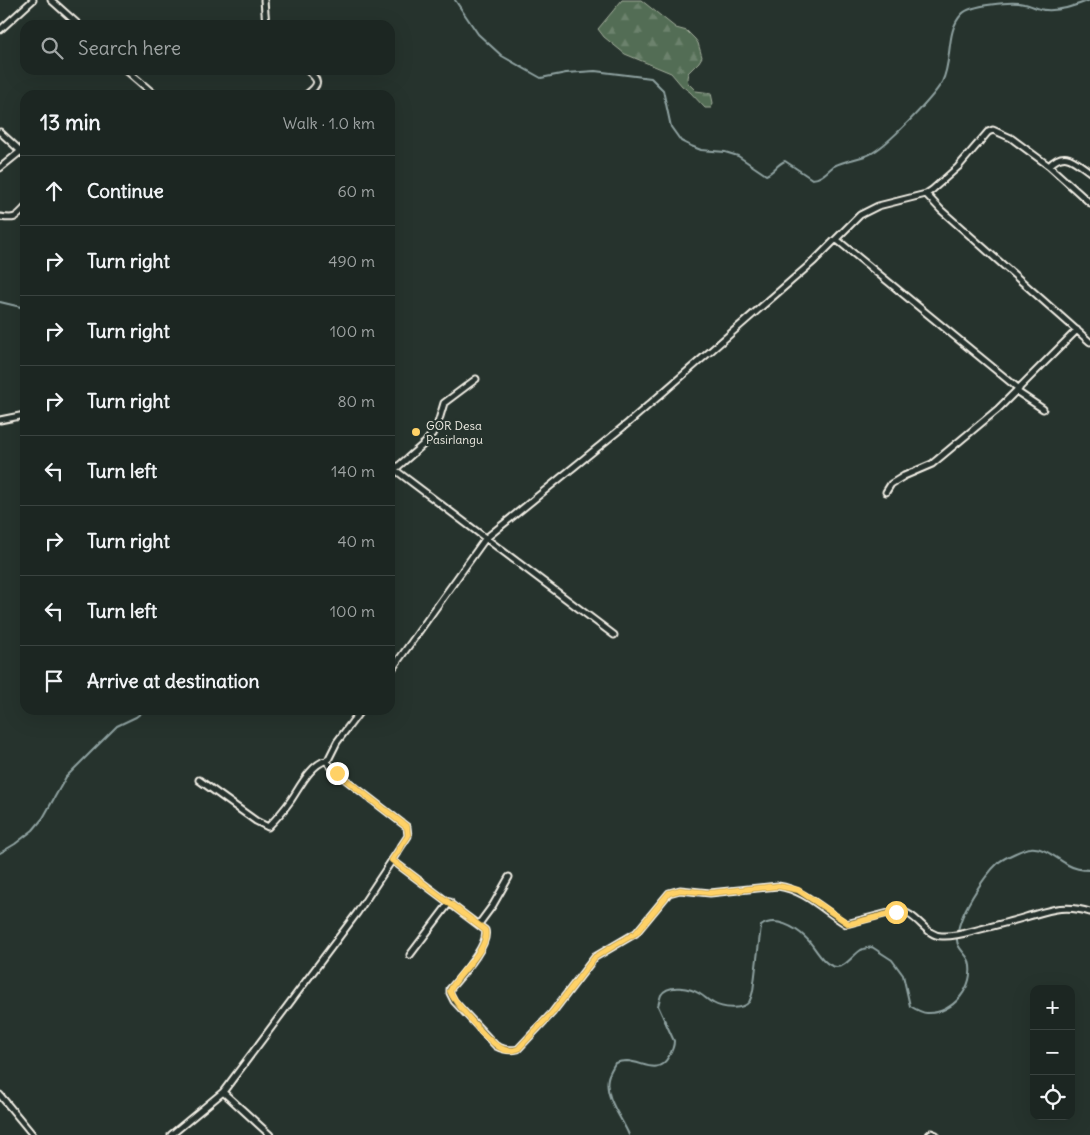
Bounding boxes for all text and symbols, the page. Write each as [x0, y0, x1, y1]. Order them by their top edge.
search box [20, 20, 395, 75]
icon: search [38, 34, 66, 62]
text: Search here [78, 36, 181, 60]
text: 13 min [40, 109, 101, 136]
text: Walk · 1.0 km [283, 113, 375, 133]
icon: ahead [40, 177, 68, 205]
text: Continue [87, 179, 164, 203]
text: 60 m [337, 181, 375, 201]
icon: right [40, 247, 68, 275]
text: Turn right [87, 249, 170, 273]
text: 490 m [328, 251, 375, 271]
icon: right [40, 317, 68, 345]
text: Turn right [87, 319, 170, 343]
text: 100 m [330, 321, 375, 341]
icon: right [40, 387, 68, 415]
text: Turn right [87, 389, 170, 413]
text: 80 m [337, 391, 375, 411]
place label: GOR Desa Pasirlangu [426, 418, 483, 447]
marker: GOR Desa Pasirlangu [410, 426, 422, 438]
icon: left [40, 457, 68, 485]
text: Turn left [87, 459, 157, 483]
text: 140 m [331, 461, 375, 481]
icon: right [40, 527, 68, 555]
text: Turn right [87, 529, 170, 553]
text: 40 m [337, 531, 375, 551]
icon: left [40, 597, 68, 625]
text: Turn left [87, 599, 157, 623]
text: 100 m [330, 601, 375, 621]
icon: arrive [40, 667, 68, 695]
text: Arrive at destination [87, 669, 260, 693]
route end [326, 762, 349, 785]
route start [885, 901, 908, 924]
map controls [1030, 985, 1075, 1120]
button: + [1030, 985, 1075, 1030]
button: − [1030, 1030, 1075, 1075]
button: locate [1030, 1075, 1075, 1120]

